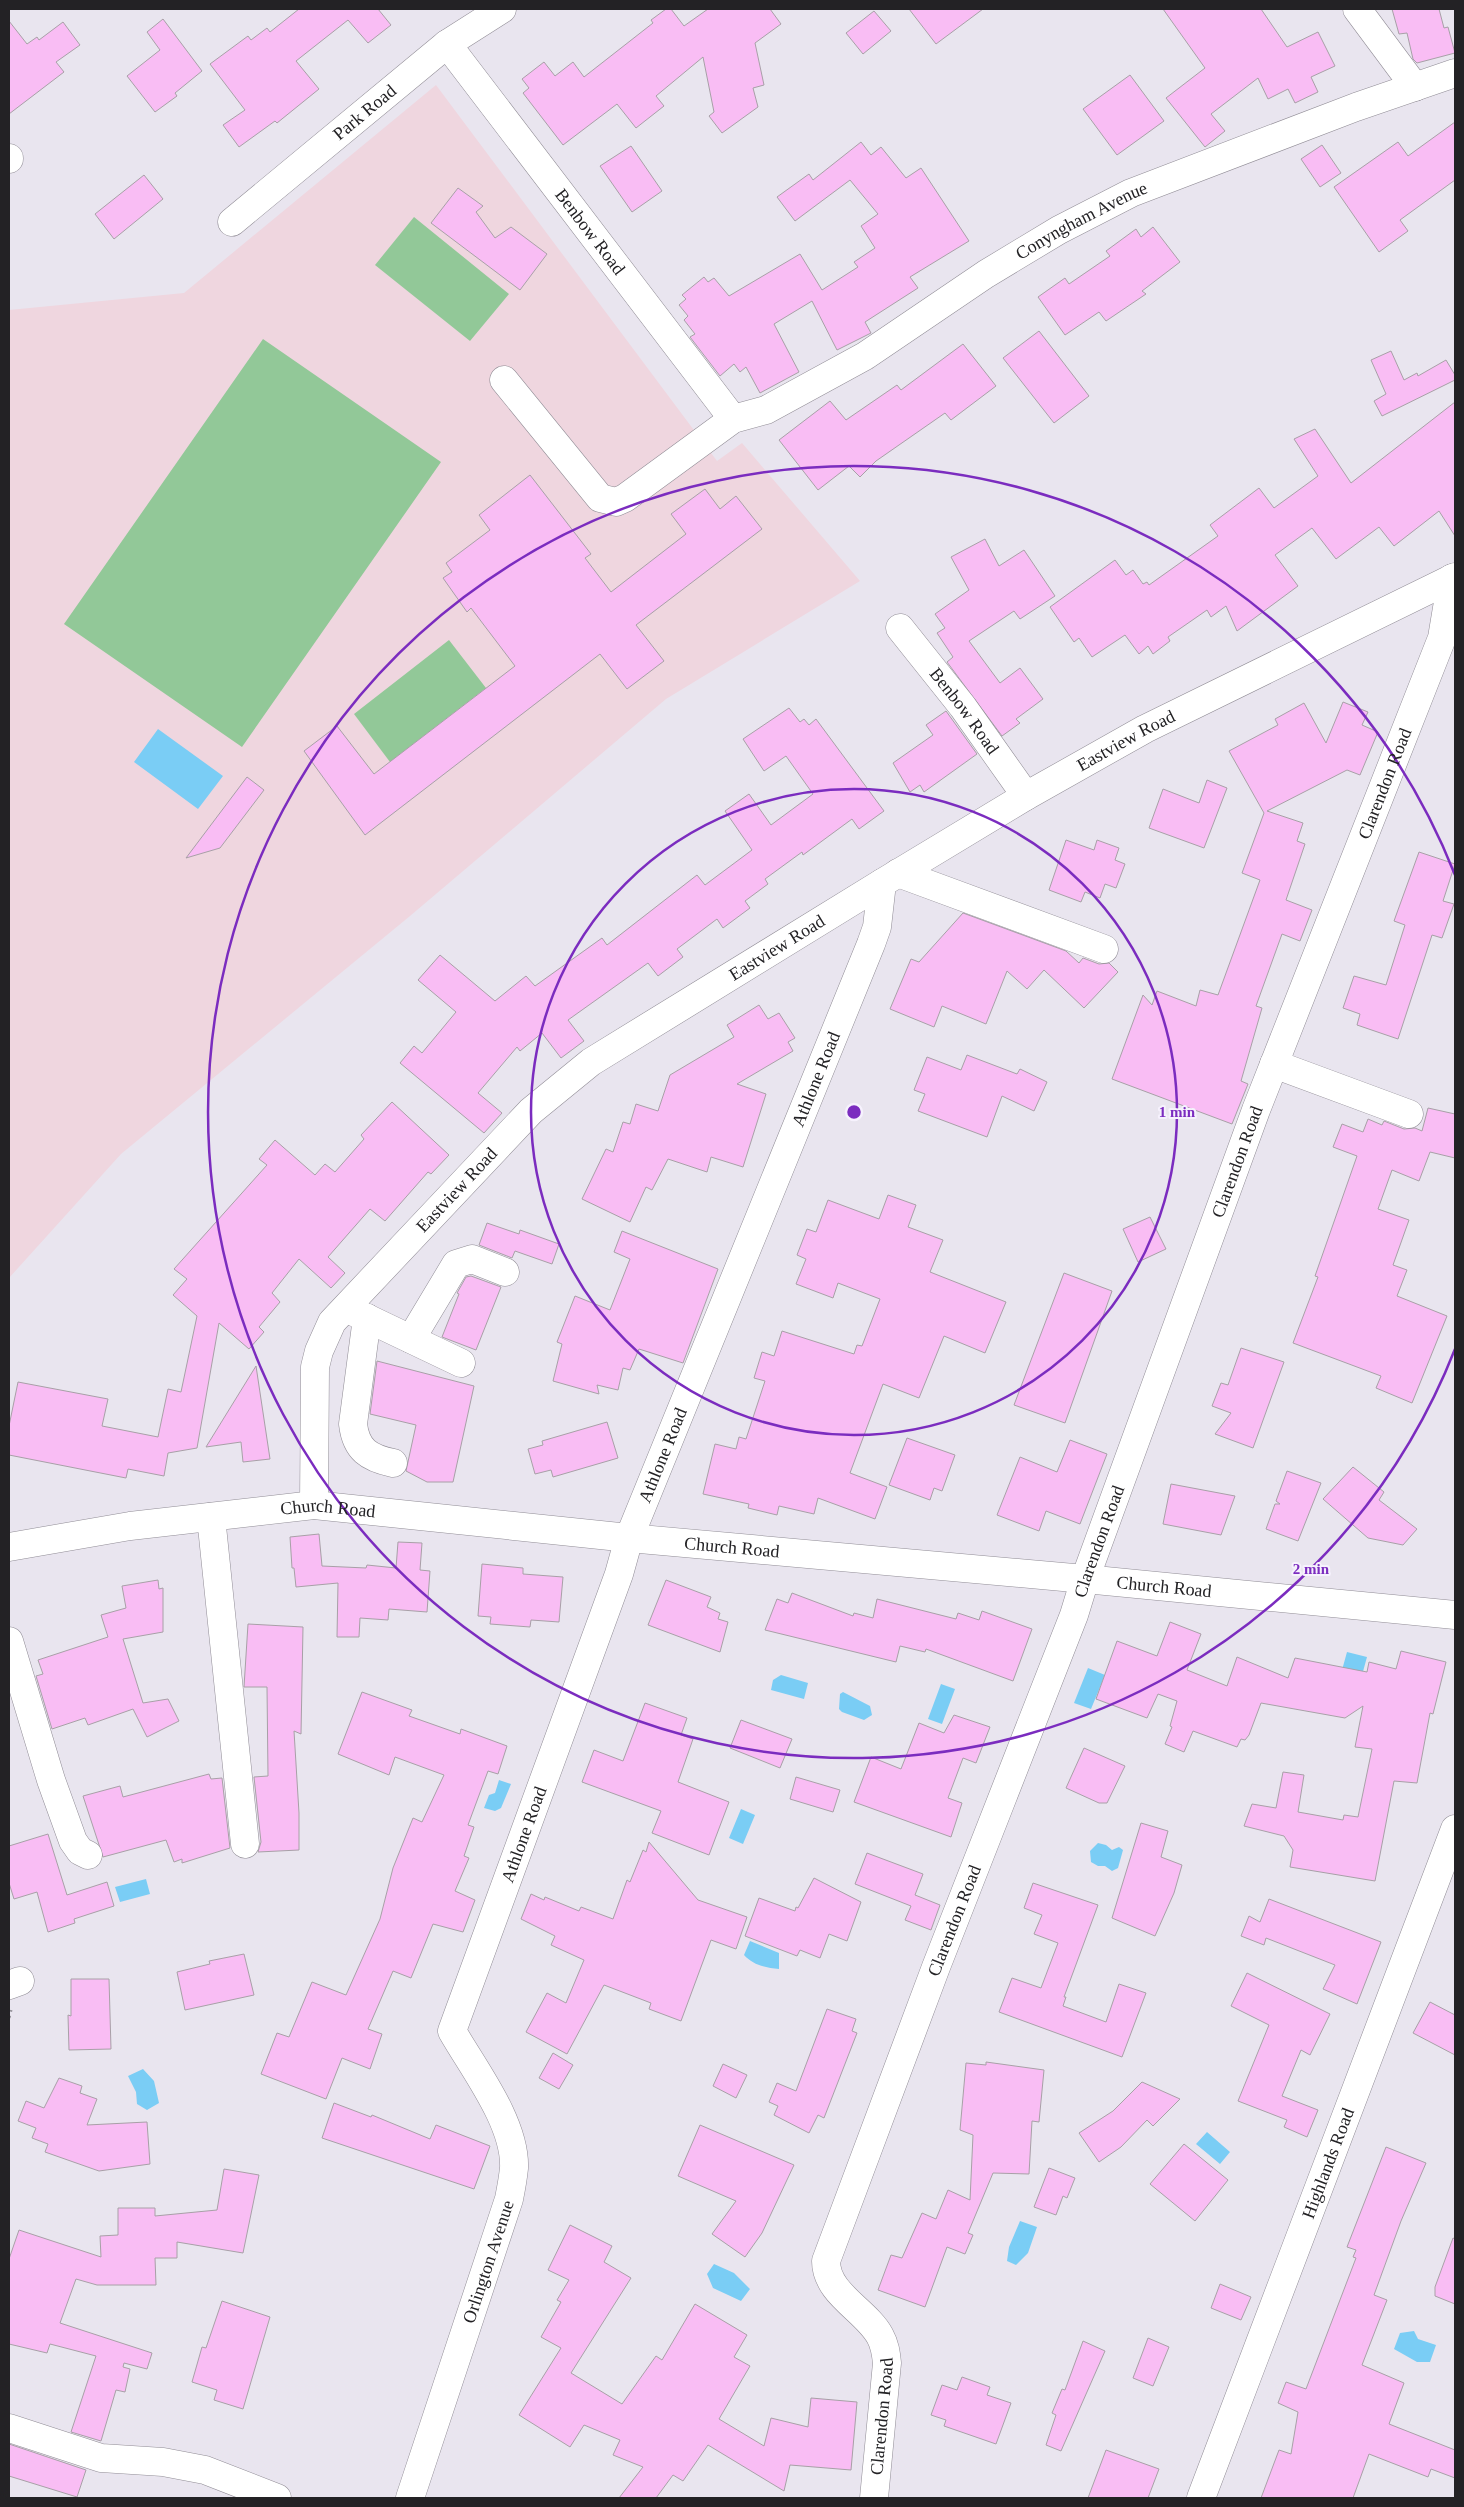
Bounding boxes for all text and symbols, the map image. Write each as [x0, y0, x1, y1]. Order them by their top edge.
street label: Park Road [329, 81, 400, 144]
street label: Conyngham Avenue [1012, 178, 1150, 264]
street label: Benbow Road [551, 185, 629, 278]
street label: Benbow Road [926, 664, 1003, 758]
street label: Eastview Road [1073, 706, 1178, 775]
street label: Clarendon Road [1354, 725, 1415, 842]
street label: Eastview Road [725, 911, 828, 985]
street label: Athlone Road [788, 1029, 844, 1130]
centre of rings [845, 1103, 863, 1121]
street label: Clarendon Road [1208, 1103, 1267, 1220]
text: 1 min [1159, 1104, 1196, 1120]
street label: Eastview Road [412, 1143, 501, 1236]
street label: Athlone Road [634, 1405, 691, 1506]
street label: Clarendon Road [1070, 1483, 1128, 1600]
street label: Church Road [279, 1495, 376, 1521]
street label: Church Road [683, 1533, 780, 1561]
text: 2 min [1293, 1561, 1330, 1577]
street label: Church Road [1116, 1572, 1213, 1601]
street label: Athlone Road [497, 1784, 550, 1885]
street label: Clarendon Road [923, 1862, 985, 1979]
street label: Highlands Road [1298, 2105, 1358, 2221]
street label: Orlington Avenue [459, 2198, 518, 2326]
street label: Clarendon Road [866, 2357, 897, 2476]

